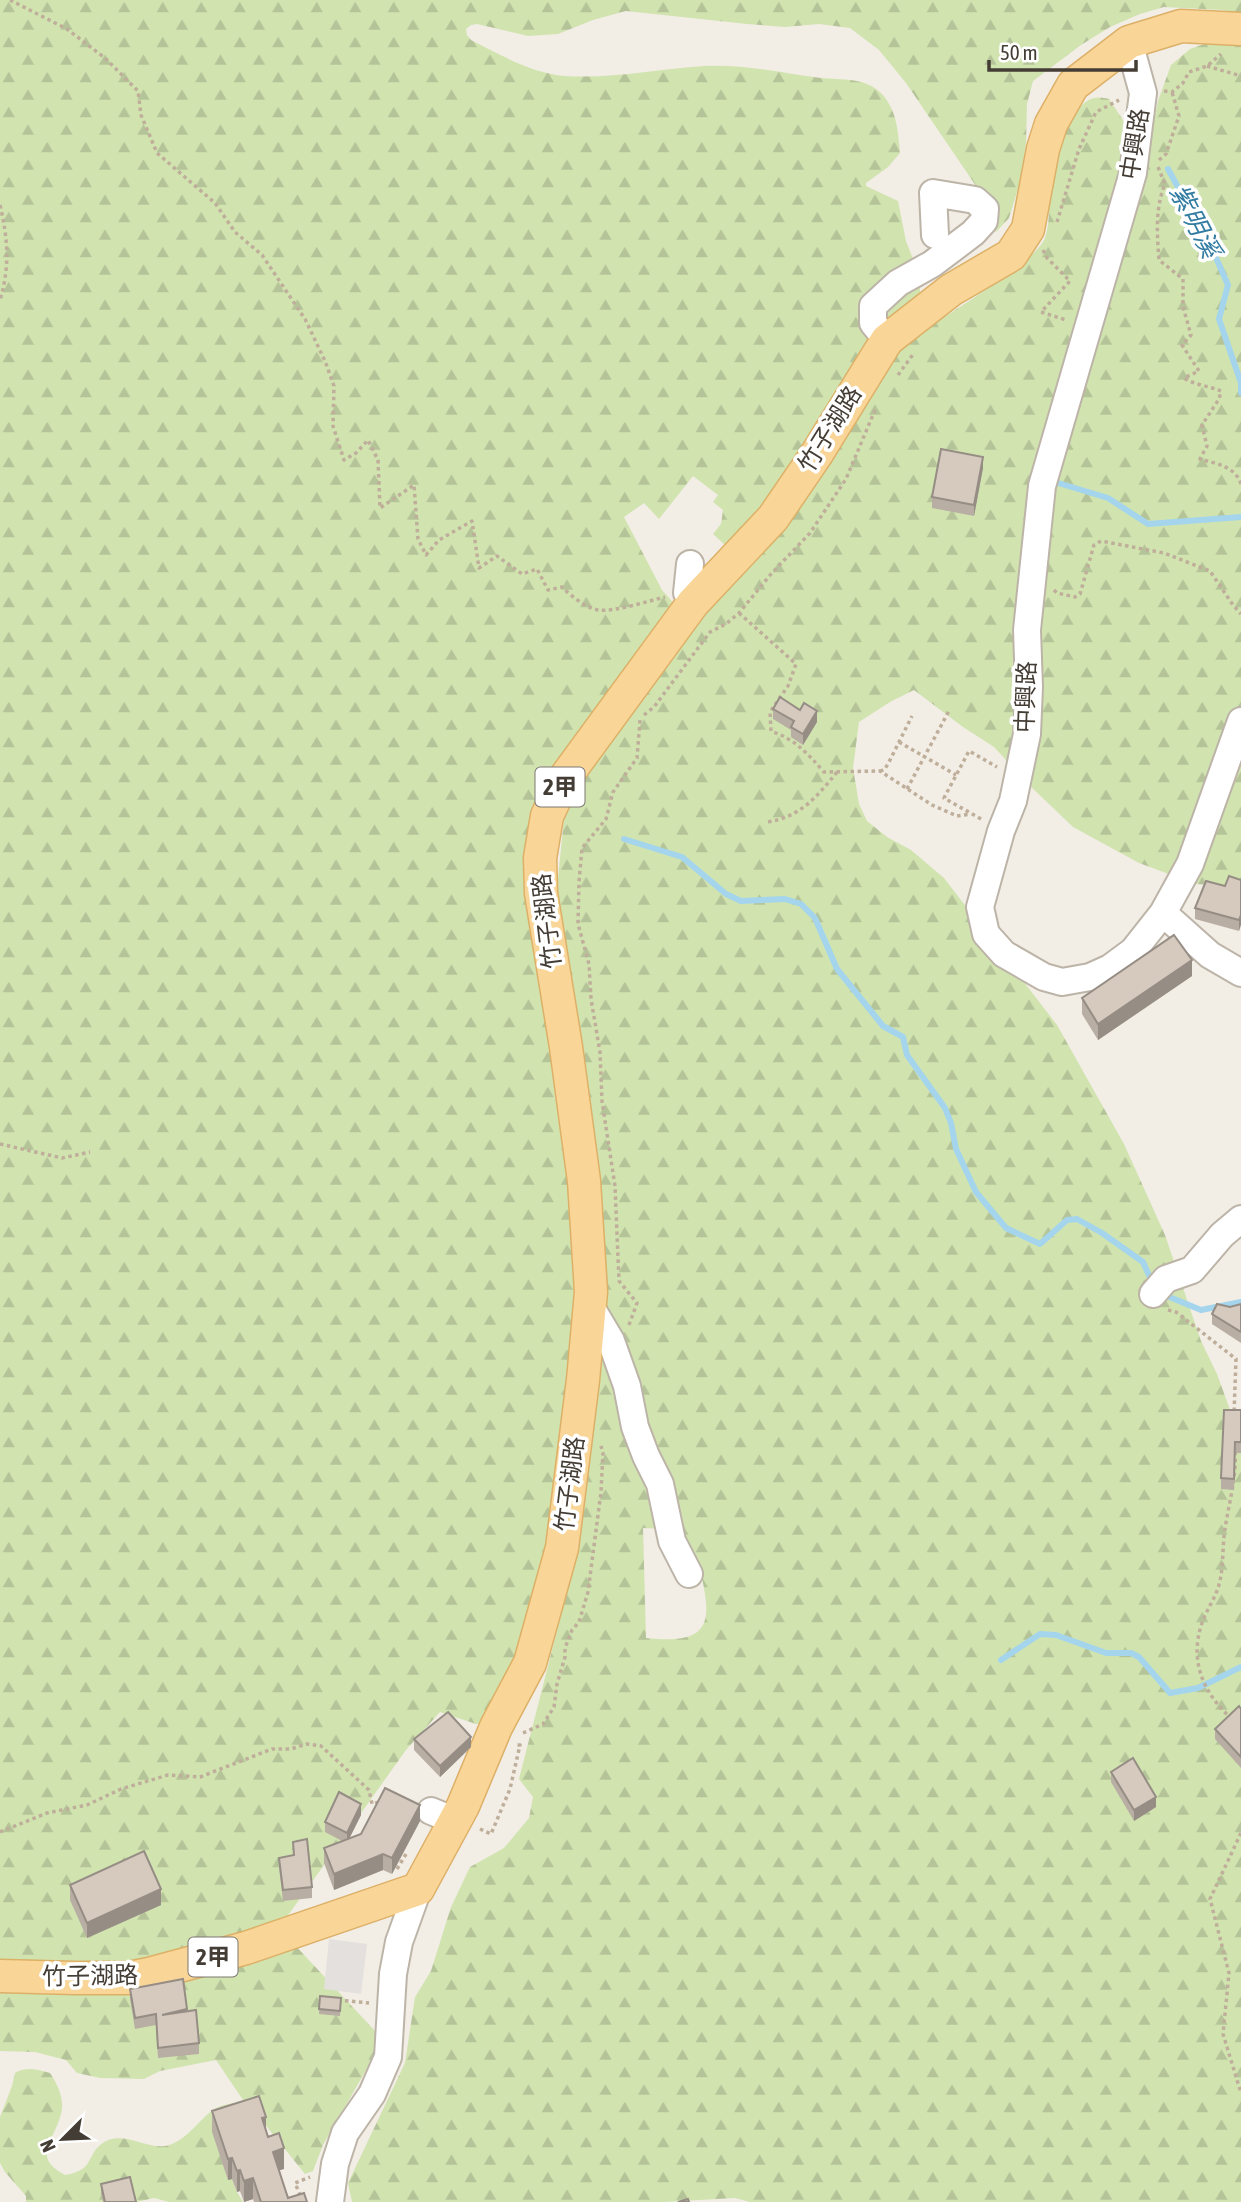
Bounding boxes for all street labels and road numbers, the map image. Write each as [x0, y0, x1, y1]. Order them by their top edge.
street label: 中興路 [1116, 106, 1153, 182]
street label: 竹子湖路 [793, 381, 866, 477]
street label: 中興路 [1011, 661, 1040, 733]
road number: 2甲 [536, 768, 584, 806]
street label: 竹子湖路 [527, 872, 566, 970]
street label: 竹子湖路 [550, 1435, 589, 1533]
road number: 2甲 [188, 1938, 238, 1976]
street label: 竹子湖路 [42, 1961, 138, 1990]

